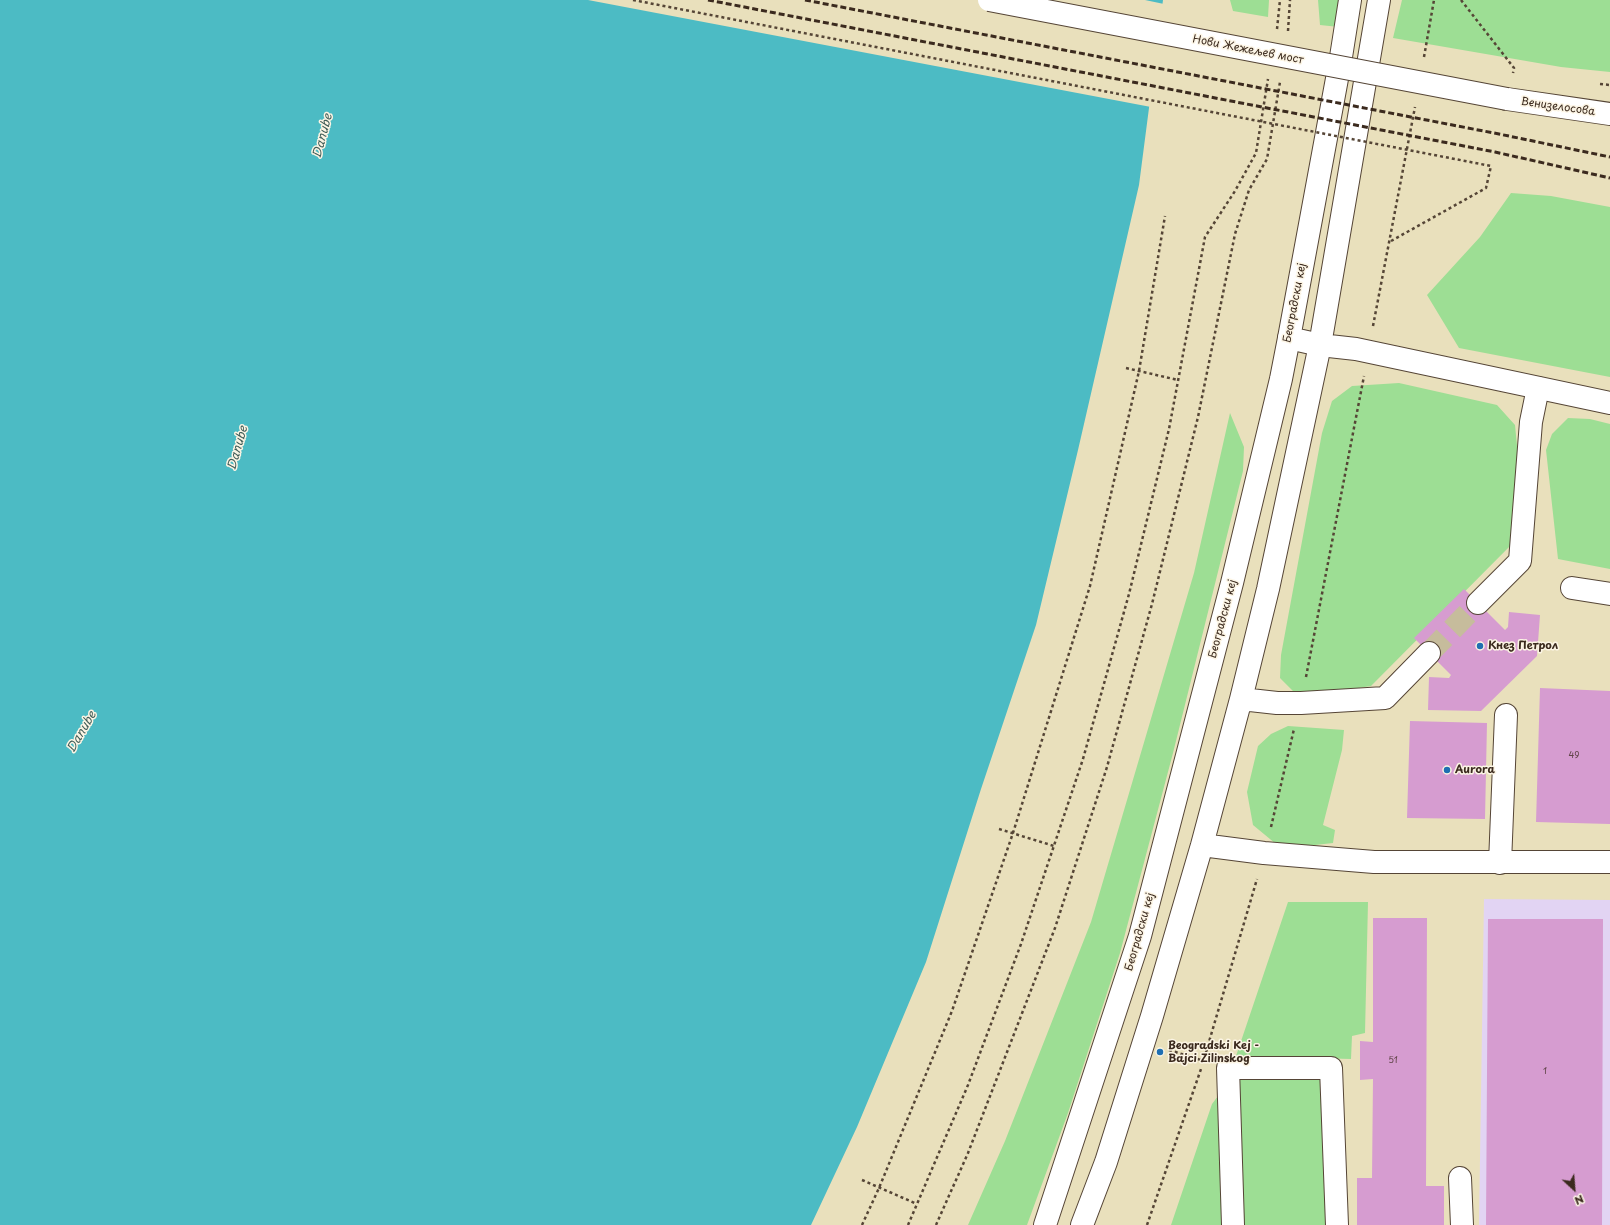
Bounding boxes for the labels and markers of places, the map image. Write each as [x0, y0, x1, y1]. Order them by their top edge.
place label: Кнез Петрол [1488, 639, 1558, 653]
marker: Кнез Петрол [1475, 641, 1485, 651]
place label: Aurora [1455, 763, 1495, 777]
marker: Aurora [1442, 765, 1452, 775]
place label: Beogradski Kej - Bajci Zilinskog [1168, 1039, 1259, 1065]
marker: Beogradski Kej - Bajci Zilinskog [1155, 1047, 1165, 1057]

